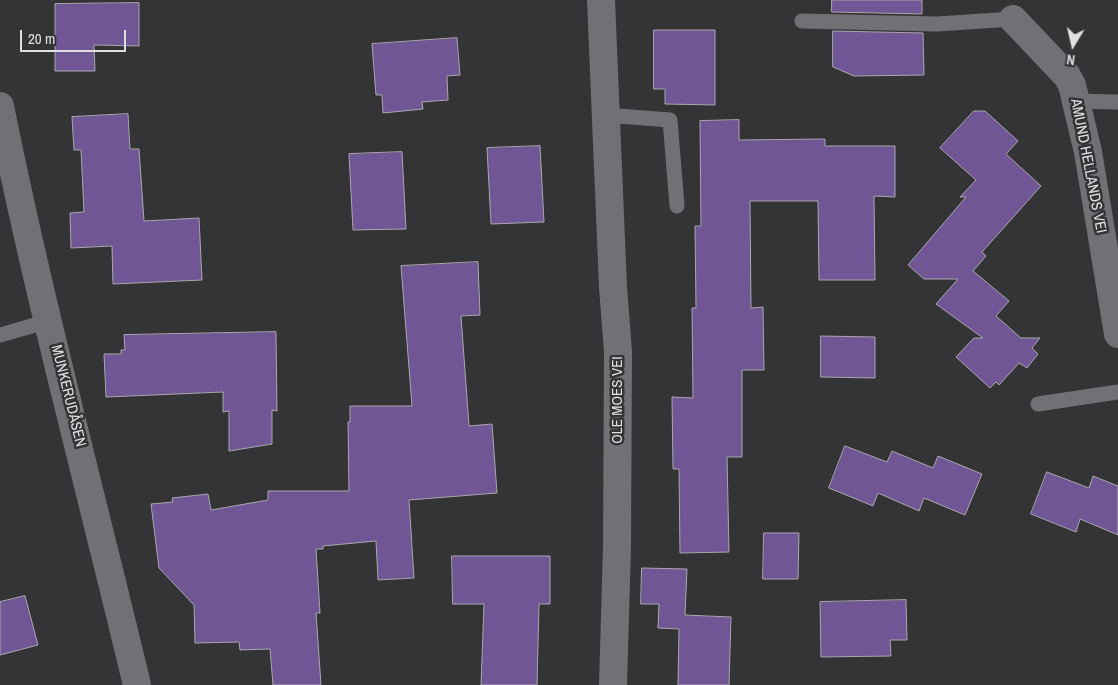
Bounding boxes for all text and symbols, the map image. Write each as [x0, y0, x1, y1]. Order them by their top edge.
scale bar [22, 20, 129, 52]
north arrow [1048, 20, 1098, 70]
text: 20 m [28, 28, 55, 49]
text: N [1065, 50, 1076, 69]
street label: AMUND HELLANDS VEI [1066, 97, 1110, 235]
street label: MUNKERUDÅSEN [47, 343, 89, 449]
street label: OLE MOES VEI [609, 356, 627, 444]

